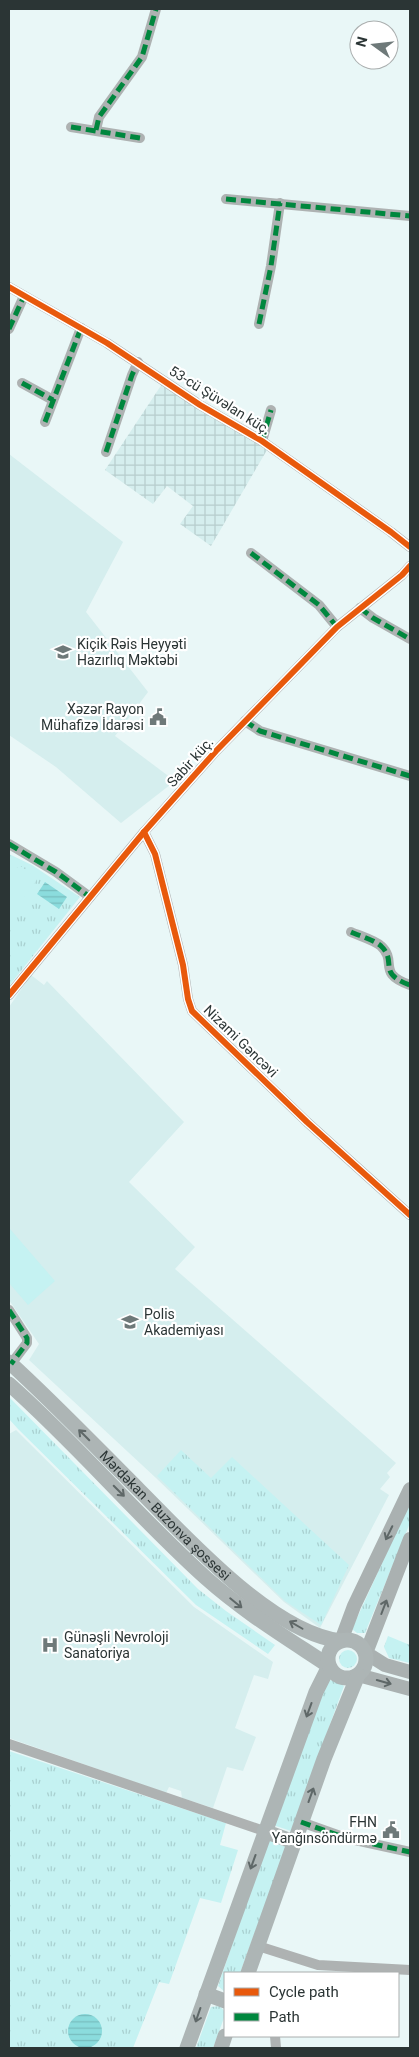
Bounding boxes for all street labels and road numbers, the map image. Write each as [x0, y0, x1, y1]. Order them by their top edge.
street label: 53-cü Şüvəlan küç. [166, 362, 274, 438]
street label: Sabir küç. [164, 734, 216, 790]
street label: Nizami Gəncəvi [201, 1002, 281, 1080]
street label: Mərdəkan - Buzonva şossesi [97, 1447, 234, 1583]

